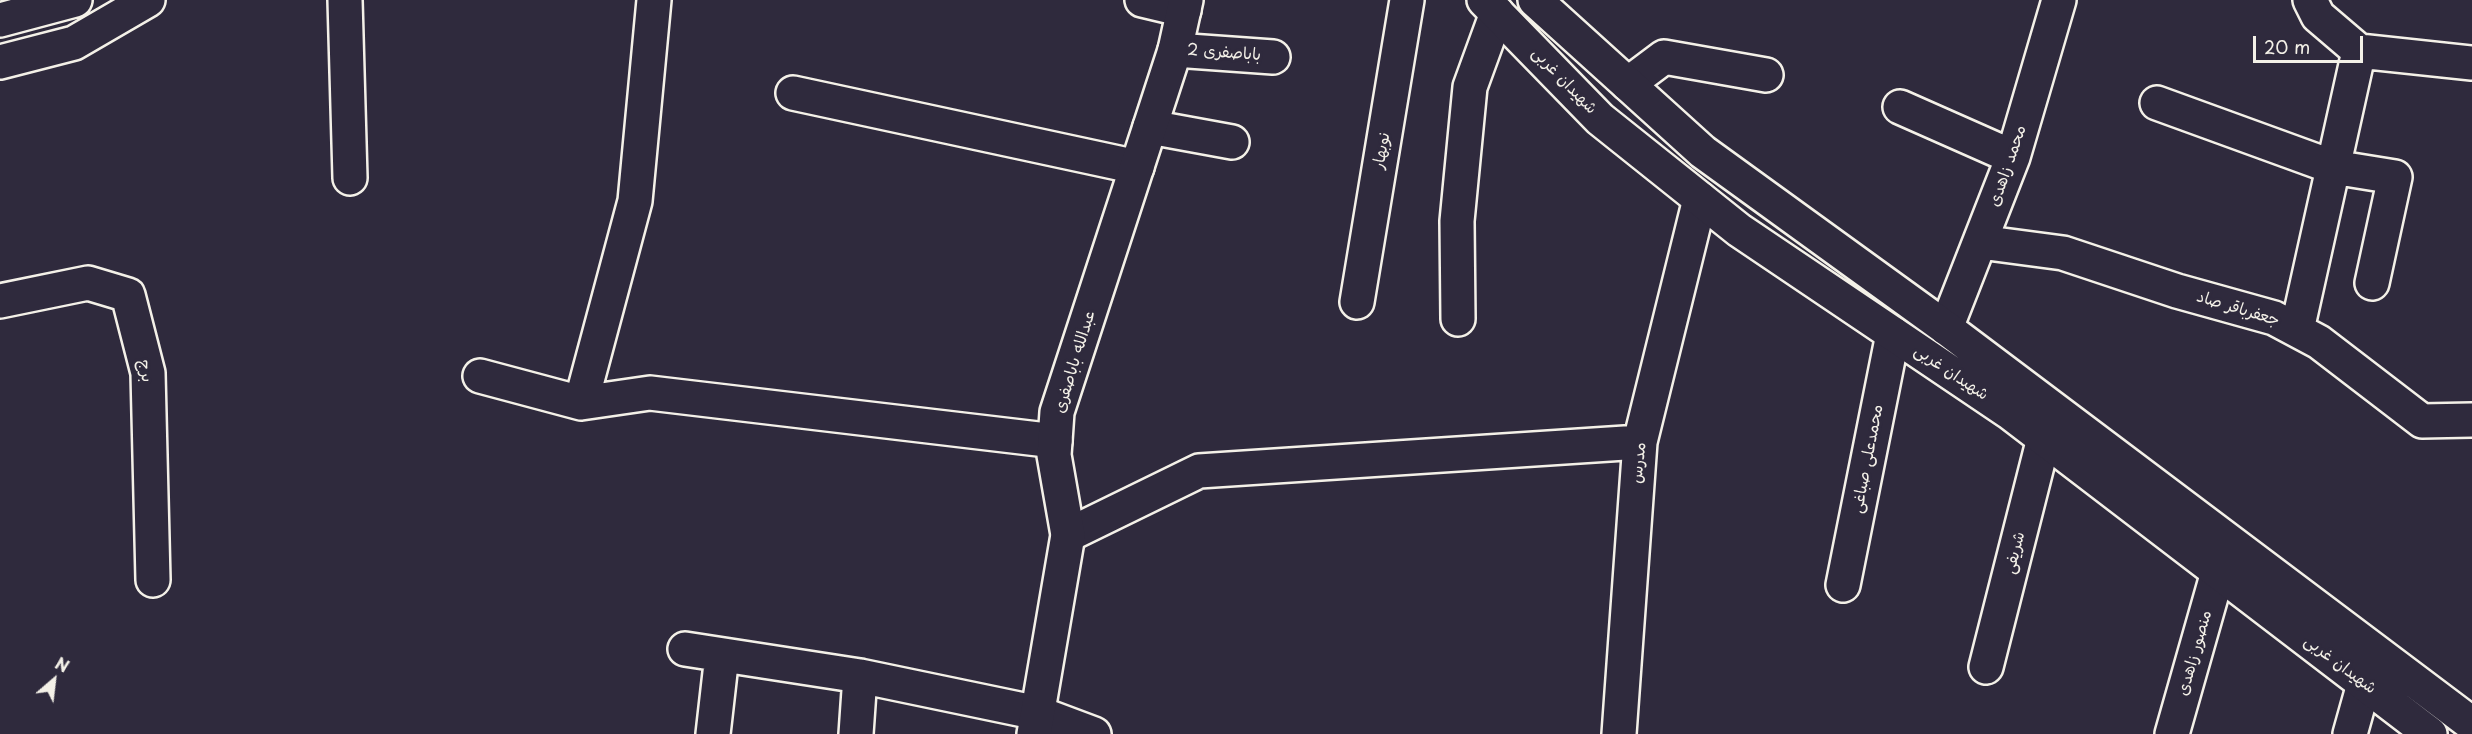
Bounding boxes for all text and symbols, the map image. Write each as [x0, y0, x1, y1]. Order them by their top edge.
scale bar [2256, 24, 2366, 62]
text: 20 m [2264, 33, 2310, 60]
street label: باباصفری 2 [1186, 41, 1262, 65]
street label: شهیدان غربی [1527, 44, 1601, 118]
street label: محمد زاهدی [1985, 123, 2031, 209]
street label: نوبهار [1369, 131, 1395, 171]
street label: جعفرباقر صاد [2194, 287, 2282, 331]
street label: عبدالله باباصفری [1050, 308, 1100, 416]
street label: شهیدان غربی [1910, 341, 1992, 405]
street label: برج [134, 358, 156, 384]
street label: محمدعلی صباغی [1848, 403, 1888, 515]
street label: مدرس [1627, 441, 1651, 485]
street label: شریفی [2001, 530, 2029, 576]
street label: منصور زاهدی [2174, 608, 2216, 698]
street label: شهیدان غربی [2300, 632, 2380, 698]
north arrow [24, 650, 84, 710]
text: N [51, 651, 74, 678]

